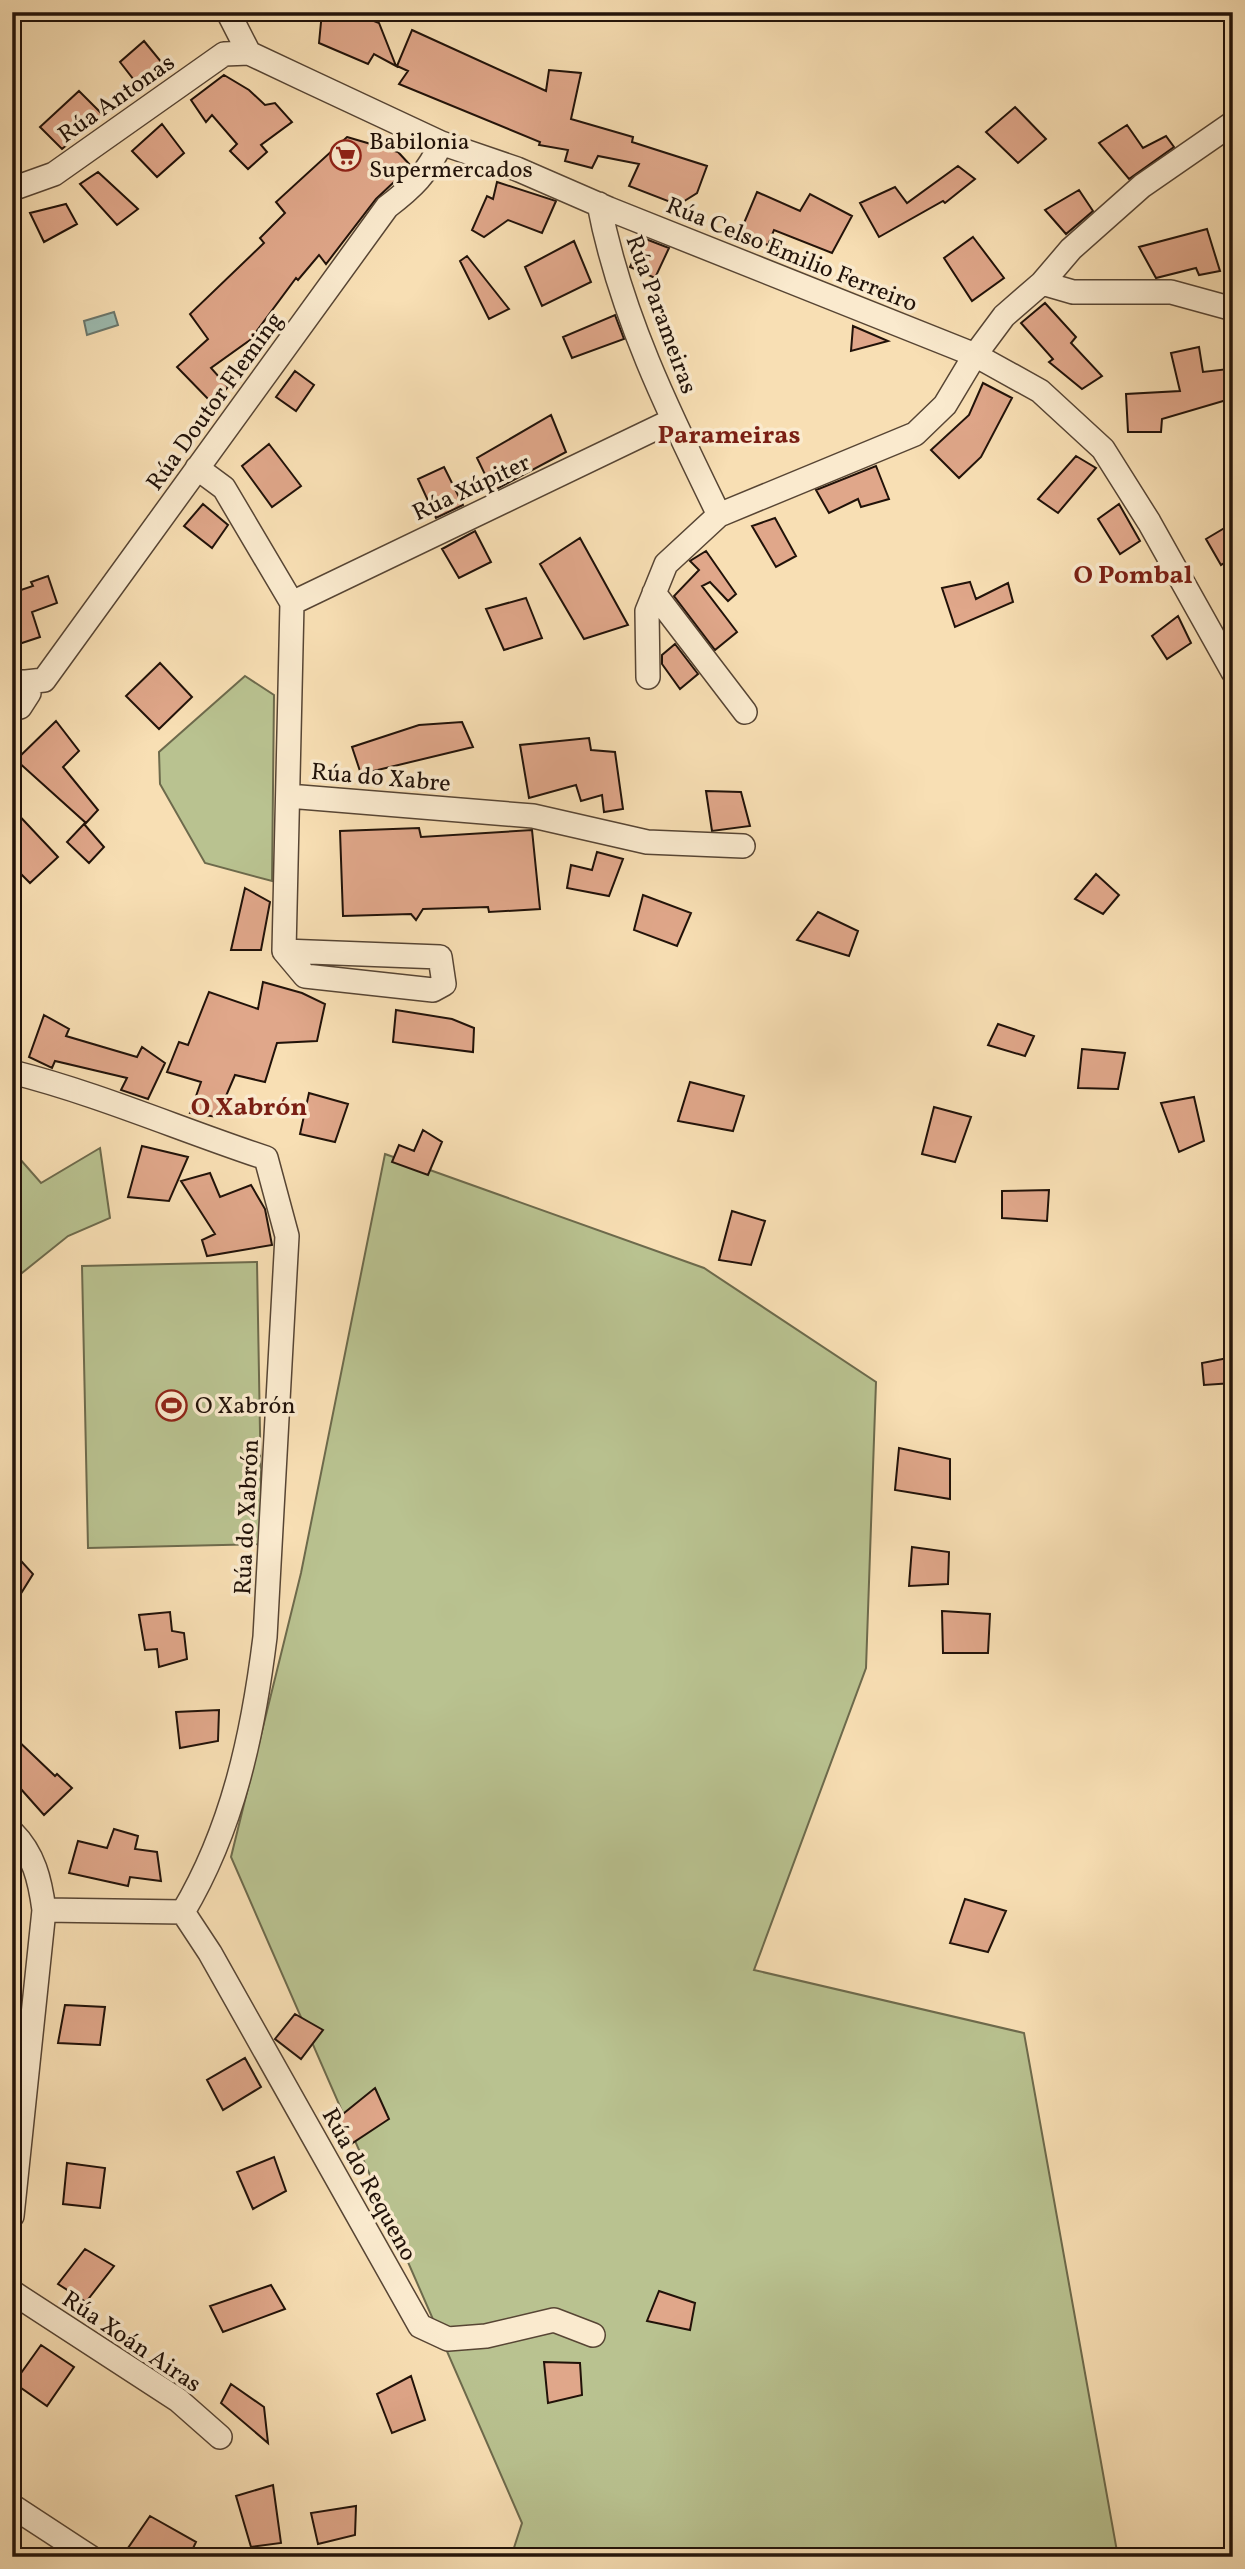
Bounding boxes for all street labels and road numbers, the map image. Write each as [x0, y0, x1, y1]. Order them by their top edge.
street label: Rúa Antonas [52, 47, 182, 152]
street label: Rúa Celso Emilio Ferreiro [660, 190, 922, 322]
street label: Rúa Parameiras [616, 231, 705, 399]
street label: Rúa Doutor Fleming [139, 306, 292, 498]
street label: Rúa Xúpiter [407, 447, 536, 531]
street label: Rúa do Xabre [309, 756, 452, 802]
street label: Rúa do Xabrón [227, 1438, 269, 1596]
street label: Rúa do Requeno [312, 2102, 424, 2268]
street label: Rúa Xoán Airas [54, 2283, 207, 2402]

